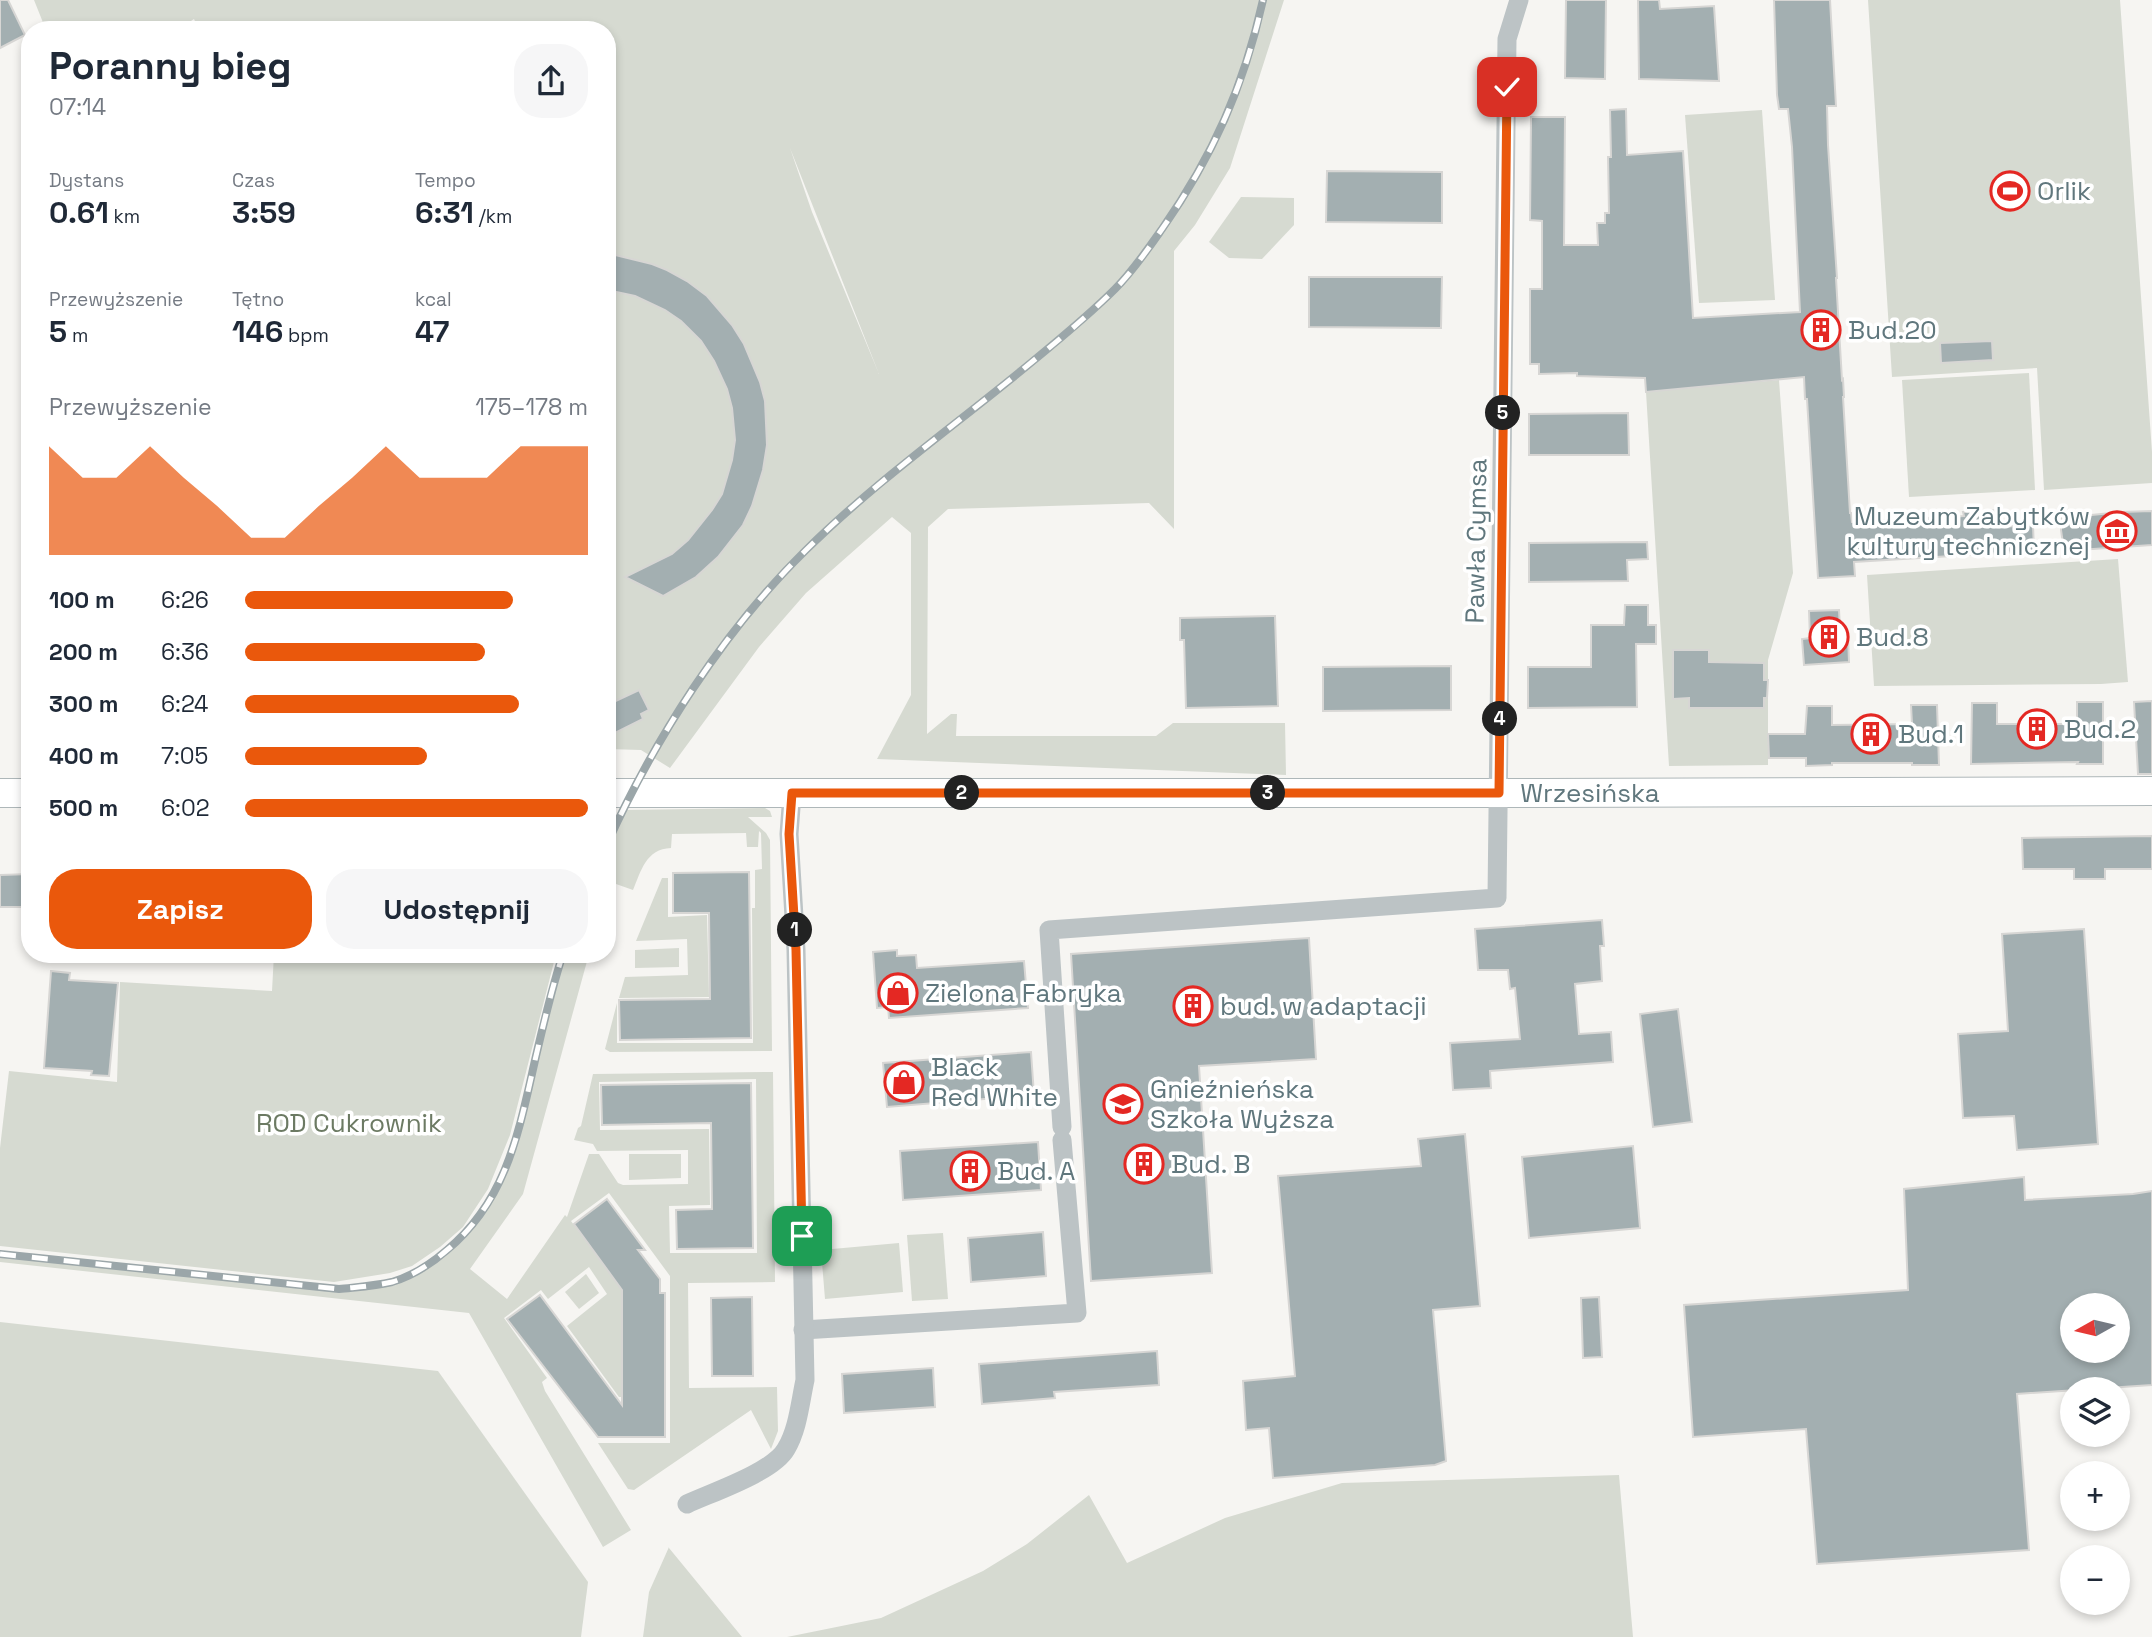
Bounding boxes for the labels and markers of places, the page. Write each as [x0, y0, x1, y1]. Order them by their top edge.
pin [1477, 57, 1537, 117]
sports icon: Orlik [1989, 170, 2031, 212]
place label: Orlik [2037, 174, 2091, 208]
building icon: Bud.20 [1800, 309, 1842, 351]
place label: Bud.20 [1848, 313, 1937, 347]
pin: 5 [1486, 396, 1520, 430]
place label: Muzeum Zabytków kultury technicznej [1846, 499, 2090, 563]
museum icon: Muzeum Zabytków kultury technicznej [2096, 510, 2138, 552]
building icon: Bud.8 [1808, 616, 1850, 658]
place label: Bud.8 [1856, 620, 1929, 654]
pin: 4 [1482, 702, 1518, 736]
building icon: Bud.2 [2016, 708, 2058, 750]
place label: Bud.2 [2064, 712, 2136, 746]
building icon: Bud.1 [1850, 713, 1892, 755]
place label: Bud.1 [1898, 717, 1964, 751]
pin: 2 [944, 776, 979, 810]
pin: 3 [1250, 776, 1286, 810]
pin: 1 [778, 912, 812, 948]
shop icon: Zielona Fabryka [877, 972, 919, 1014]
place label: Zielona Fabryka [925, 976, 1122, 1010]
building icon: bud. w adaptacji [1172, 985, 1214, 1027]
place label: bud. w adaptacji [1220, 989, 1427, 1023]
place label: Black Red White [931, 1050, 1058, 1114]
shop icon: Black Red White [883, 1061, 925, 1103]
place label: Gnieźnieńska Szkoła Wyższa [1150, 1072, 1334, 1136]
school or university icon: Gnieźnieńska Szkoła Wyższa [1102, 1083, 1144, 1125]
building icon: Bud. B [1123, 1143, 1165, 1185]
place label: Bud. B [1171, 1147, 1250, 1181]
building icon: Bud. A [949, 1150, 991, 1192]
place label: Bud. A [997, 1154, 1075, 1188]
pin [772, 1206, 832, 1266]

